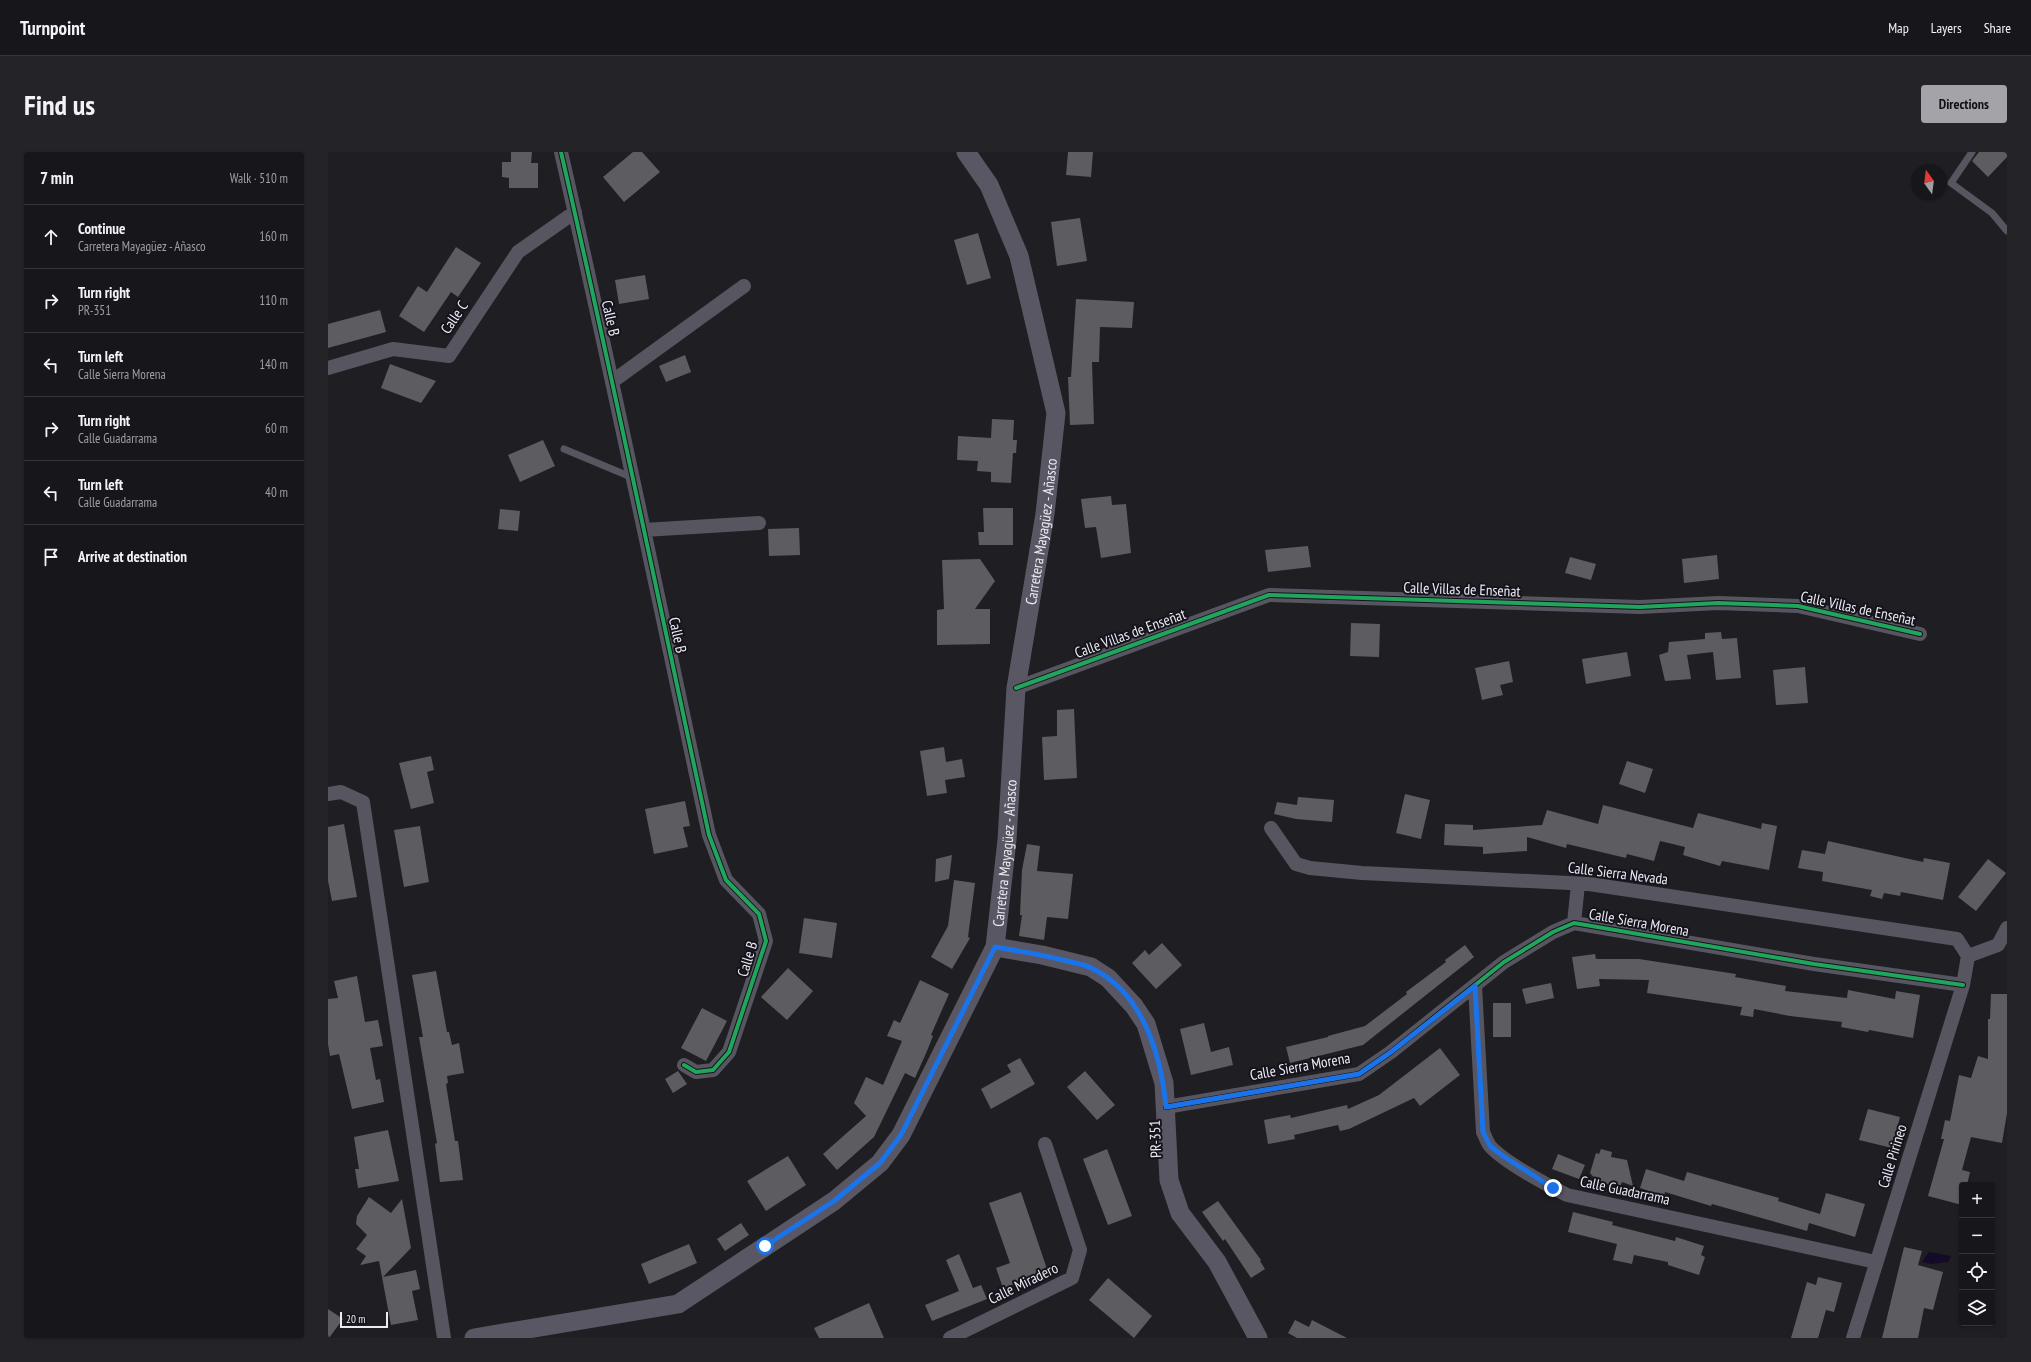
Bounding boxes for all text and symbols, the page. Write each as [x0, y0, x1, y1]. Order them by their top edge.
text: Turnpoint [20, 16, 85, 40]
text: Map [1888, 19, 1909, 37]
text: Layers [1931, 19, 1962, 37]
text: Share [1984, 19, 2011, 37]
button: Directions [1921, 85, 2007, 123]
text: Find us [24, 86, 95, 123]
north arrow [1911, 164, 1947, 200]
text: 7 min [40, 167, 74, 189]
text: Walk · 510 m [230, 170, 288, 187]
text: Continue [78, 219, 125, 238]
icon: ahead [40, 226, 62, 248]
text: 160 m [259, 228, 288, 245]
text: Carretera Mayagüez - Añasco [78, 238, 206, 255]
text: Turn right [78, 283, 130, 302]
icon: right [40, 290, 62, 312]
text: 110 m [259, 292, 288, 309]
street label: Calle C [436, 297, 472, 337]
street label: Calle B [598, 298, 624, 338]
text: PR-351 [78, 302, 111, 319]
text: Turn left [78, 347, 123, 366]
icon: left [40, 354, 62, 376]
text: 140 m [259, 356, 288, 373]
text: Calle Sierra Morena [78, 366, 166, 383]
text: Turn right [78, 411, 130, 430]
icon: right [40, 418, 62, 440]
text: 60 m [265, 420, 288, 437]
text: Calle Guadarrama [78, 430, 157, 447]
street label: Carretera Mayagüez - Añasco [1021, 457, 1060, 606]
text: Turn left [78, 475, 123, 494]
icon: left [40, 482, 62, 504]
text: 40 m [265, 484, 288, 501]
text: Calle Guadarrama [78, 494, 157, 511]
icon: arrive [40, 546, 62, 568]
text: Arrive at destination [78, 547, 187, 566]
street label: Calle Villas de Enseñat [1403, 577, 1521, 601]
street label: Calle Villas de Enseñat [1799, 587, 1917, 629]
street label: Calle Villas de Enseñat [1072, 604, 1188, 662]
street label: Calle B [665, 615, 691, 655]
street label: Carretera Mayagüez - Añasco [988, 779, 1020, 928]
street label: Calle Sierra Nevada [1567, 857, 1669, 889]
street label: Calle Sierra Morena [1587, 904, 1691, 940]
street label: Calle B [733, 939, 761, 979]
street label: Calle Sierra Morena [1248, 1048, 1352, 1084]
street label: PR-351 [1145, 1120, 1165, 1158]
street label: Calle Pirineo [1873, 1122, 1911, 1190]
street label: Calle Guadarrama [1578, 1171, 1672, 1209]
route end [1544, 1179, 1562, 1197]
map controls [1959, 1182, 1995, 1326]
button: + [1959, 1182, 1995, 1218]
button: − [1959, 1218, 1995, 1254]
route start [756, 1237, 774, 1255]
button: locate [1959, 1254, 1995, 1290]
street label: Calle Miradero [985, 1258, 1061, 1308]
button: layers [1959, 1290, 1995, 1326]
scale bar [340, 1310, 388, 1329]
text: 20 m [346, 1312, 365, 1326]

